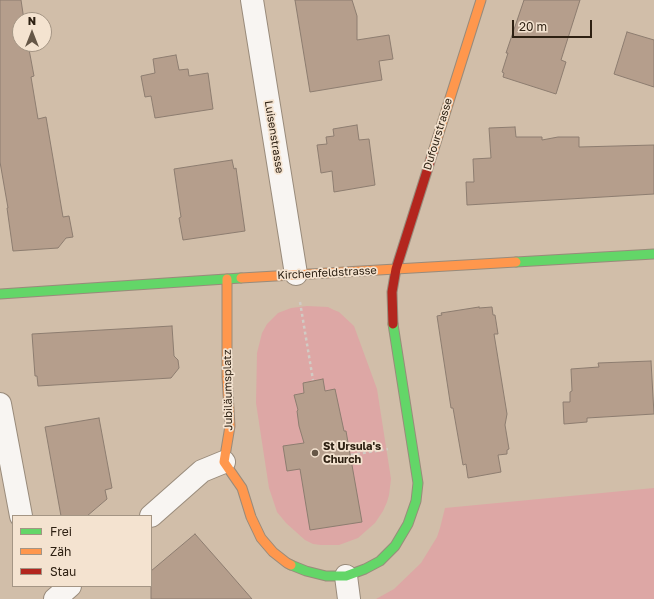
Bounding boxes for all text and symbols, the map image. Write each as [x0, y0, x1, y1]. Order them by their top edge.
north arrow [12, 12, 52, 52]
scale bar [514, 12, 594, 38]
text: N [28, 14, 36, 27]
text: 20 m [519, 19, 547, 34]
street label: Dufourstrasse [421, 96, 455, 172]
street label: Luisenstrasse [262, 100, 286, 174]
street label: Kirchenfeldstrasse [277, 264, 377, 282]
street label: Jubiläumsplatz [221, 349, 235, 431]
place label: St Ursula's Church [323, 440, 381, 466]
marker: St Ursula's Church [310, 448, 320, 458]
legend [12, 515, 152, 587]
text: Frei [50, 524, 72, 539]
text: Zäh [50, 544, 71, 559]
text: Stau [50, 564, 76, 579]

